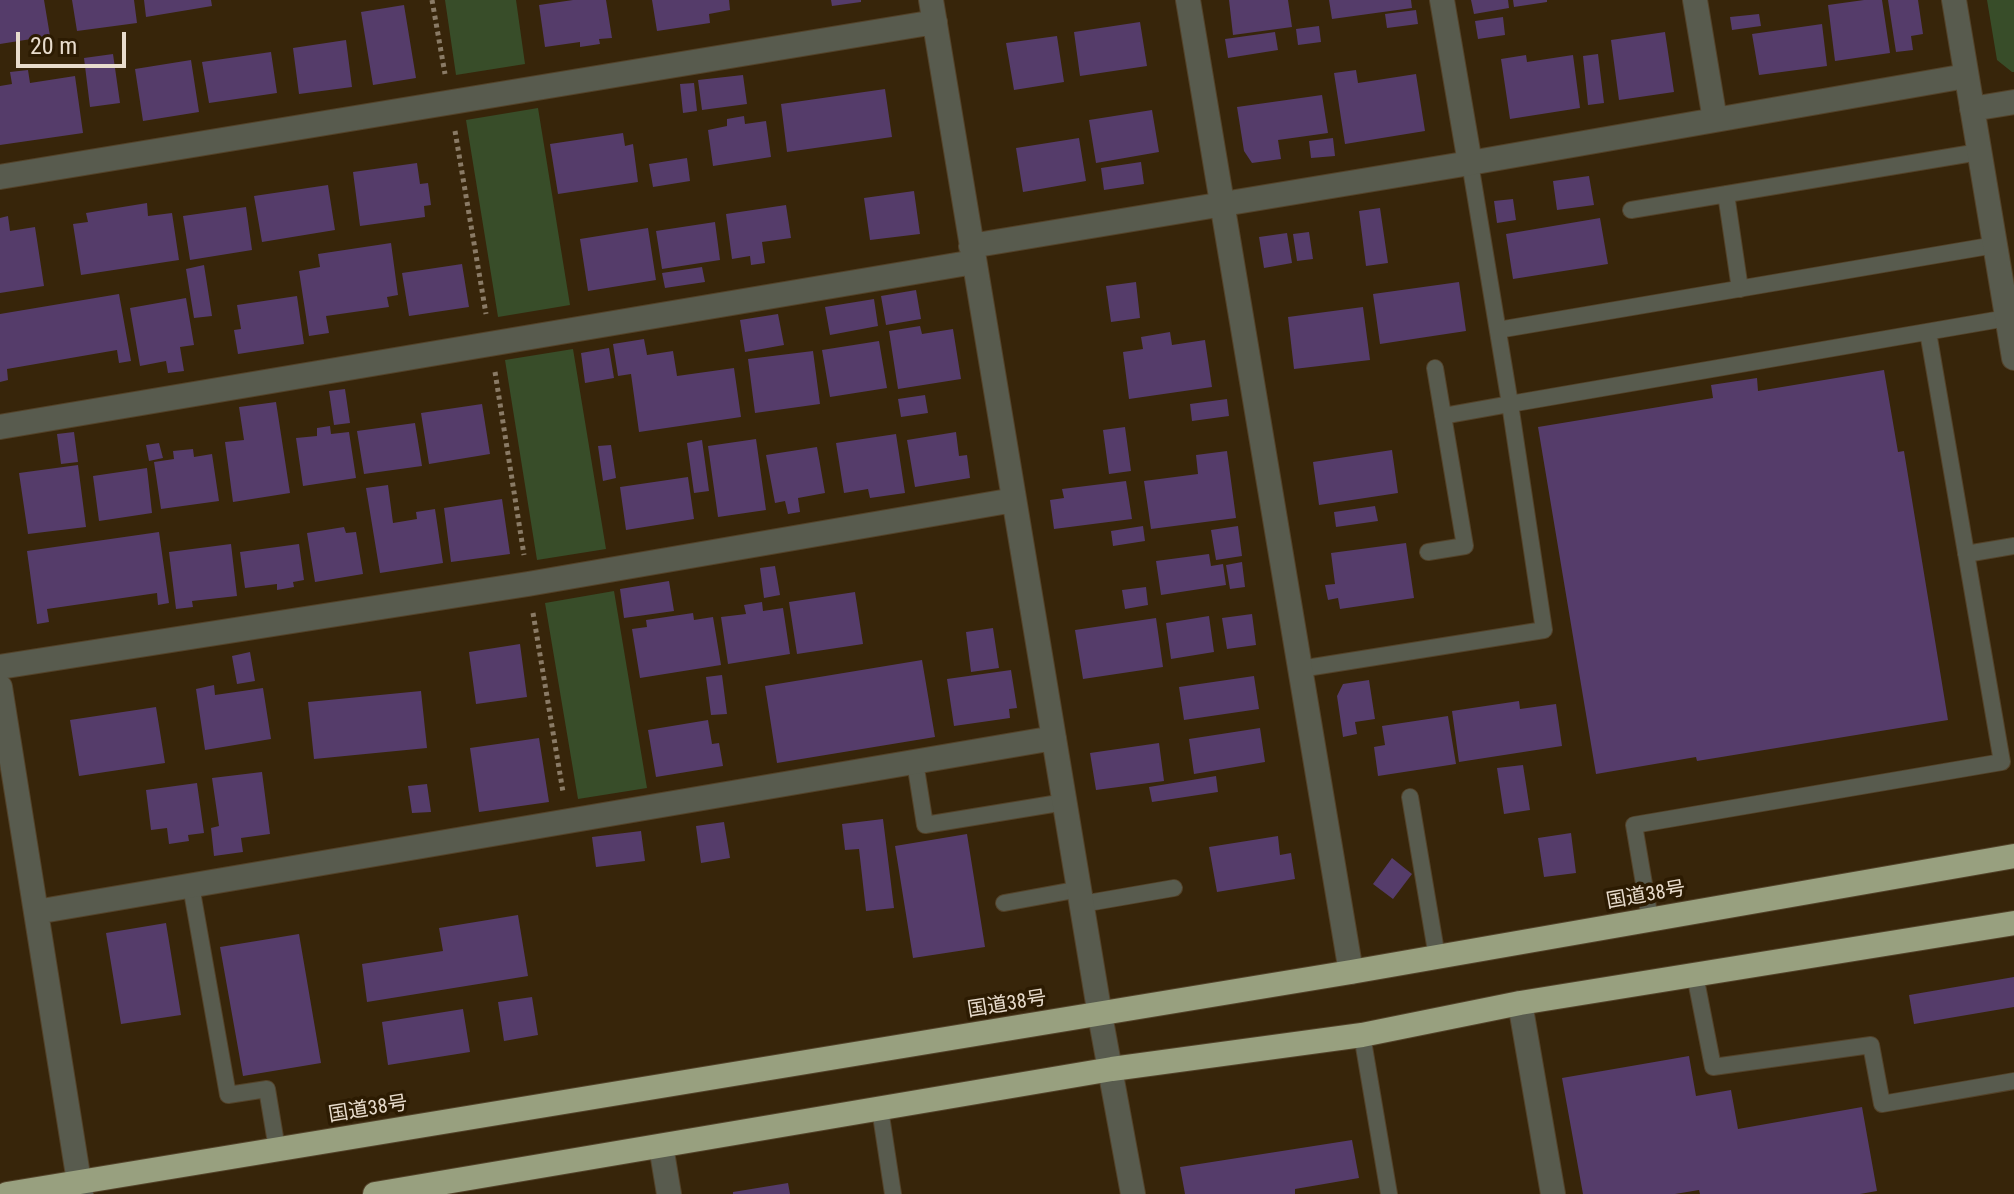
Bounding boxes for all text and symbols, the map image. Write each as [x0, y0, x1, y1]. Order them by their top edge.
scale bar [20, 16, 130, 66]
text: 20 m [30, 32, 77, 60]
street label: 国道38号 [1605, 877, 1687, 915]
street label: 国道38号 [966, 987, 1048, 1023]
street label: 国道38号 [327, 1092, 409, 1128]

